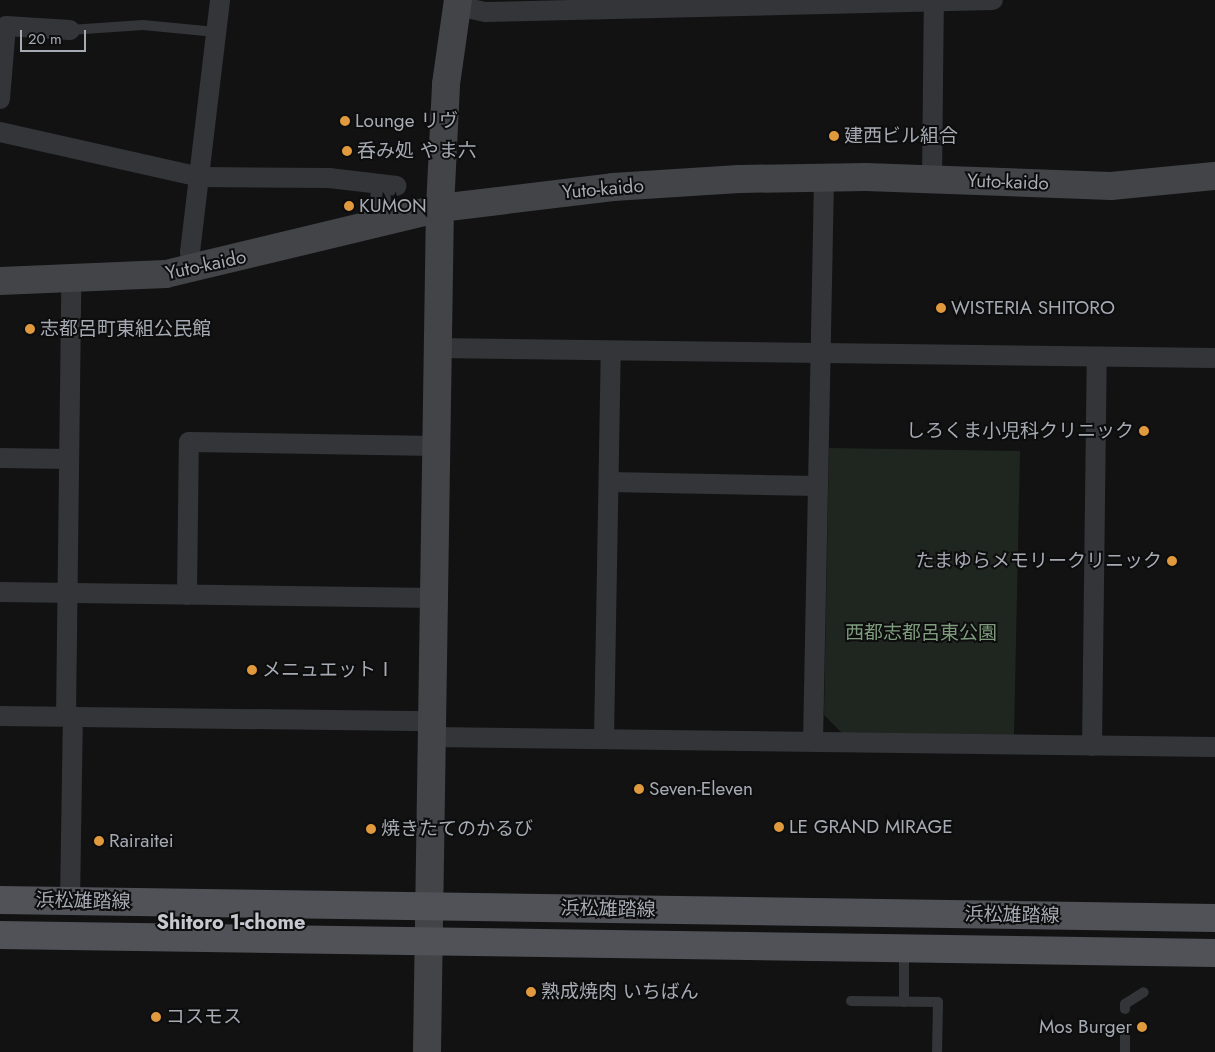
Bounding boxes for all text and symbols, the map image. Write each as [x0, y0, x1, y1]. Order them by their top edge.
scale bar [22, 20, 89, 52]
text: 20 m [28, 28, 62, 50]
place label: Lounge リヴ [355, 110, 458, 132]
marker: Lounge リヴ [339, 115, 351, 127]
place label: 建西ビル組合 [844, 125, 958, 147]
marker: 建西ビル組合 [828, 130, 840, 142]
place label: 呑み処 やま六 [357, 140, 477, 162]
marker: 呑み処 やま六 [341, 145, 353, 157]
street label: Yuto-kaido [967, 169, 1049, 195]
street label: Yuto-kaido [561, 174, 645, 204]
place label: KUMON [359, 195, 427, 217]
marker: KUMON [343, 200, 355, 212]
street label: Yuto-kaido [164, 245, 248, 285]
place label: WISTERIA SHITORO [951, 297, 1115, 319]
marker: WISTERIA SHITORO [935, 302, 947, 314]
place label: 志都呂町東組公民館 [40, 318, 211, 340]
marker: 志都呂町東組公民館 [24, 323, 36, 335]
place label: しろくま小児科クリニック [906, 420, 1134, 442]
marker: しろくま小児科クリニック [1138, 425, 1150, 437]
place label: たまゆらメモリークリニック [915, 550, 1162, 572]
marker: たまゆらメモリークリニック [1166, 555, 1178, 567]
park label: 西都志都呂東公園 [845, 622, 997, 644]
place label: メニュエットⅠ [262, 659, 395, 681]
marker: メニュエットⅠ [246, 664, 258, 676]
place label: Seven-Eleven [649, 778, 753, 800]
marker: Seven-Eleven [633, 783, 645, 795]
place label: LE GRAND MIRAGE [789, 816, 953, 838]
place label: 焼きたてのかるび [381, 818, 533, 840]
marker: LE GRAND MIRAGE [773, 821, 785, 833]
marker: 焼きたてのかるび [365, 823, 377, 835]
place label: Rairaitei [109, 830, 174, 852]
marker: Rairaitei [93, 835, 105, 847]
street label: 浜松雄踏線 [35, 889, 131, 913]
street label: 浜松雄踏線 [560, 897, 656, 921]
street label: 浜松雄踏線 [964, 903, 1060, 927]
district label: Shitoro 1-chome [157, 910, 305, 934]
place label: 熟成焼肉 いちばん [541, 981, 699, 1003]
marker: 熟成焼肉 いちばん [525, 986, 537, 998]
place label: コスモス [166, 1006, 242, 1028]
marker: コスモス [150, 1011, 162, 1023]
place label: Mos Burger [1039, 1016, 1132, 1038]
marker: Mos Burger [1136, 1021, 1148, 1033]

